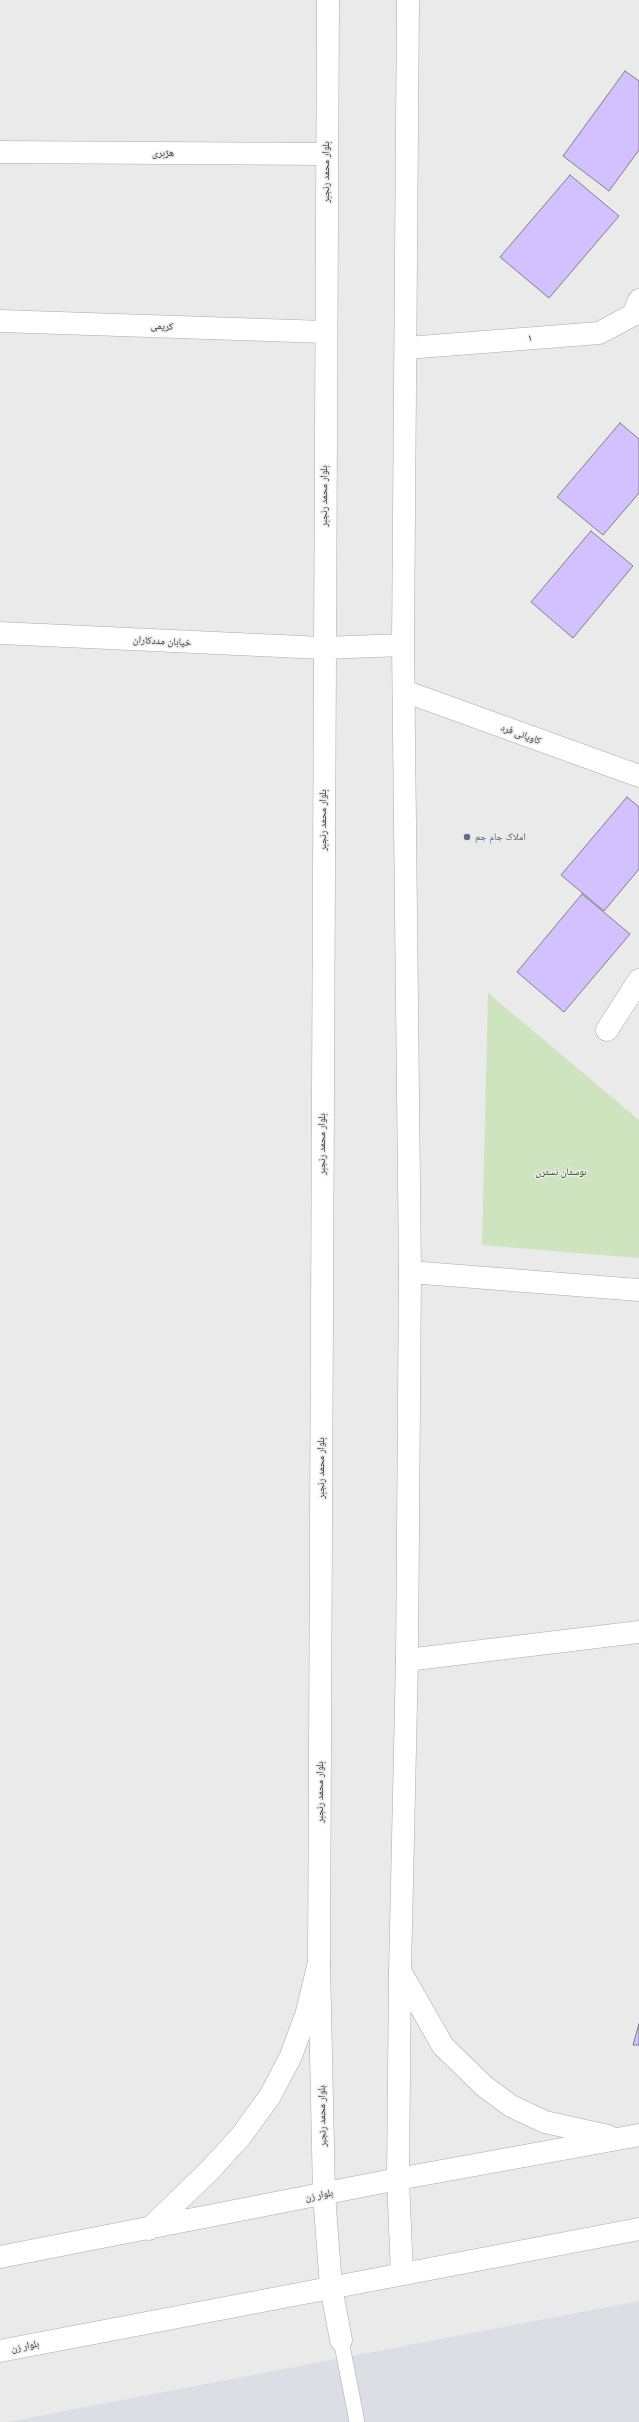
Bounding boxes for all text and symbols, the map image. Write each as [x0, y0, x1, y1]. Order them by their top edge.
street label: بلوار محمد رنجبر [320, 141, 332, 203]
street label: هژبری [152, 147, 174, 159]
street label: کریمی [150, 320, 174, 332]
street label: ۱ [527, 332, 533, 344]
street label: بلوار محمد رنجبر [318, 465, 330, 527]
street label: خیابان مددکاران [133, 633, 191, 649]
street label: کاویانی فرد [499, 721, 543, 747]
street label: بلوار محمد رنجبر [317, 789, 329, 851]
place label: املاک جام جم [475, 831, 526, 843]
marker: املاک جام جم [462, 832, 472, 842]
street label: بلوار محمد رنجبر [316, 1113, 328, 1175]
park label: بوستان نسترن [535, 1166, 587, 1178]
street label: بلوار محمد رنجبر [315, 1437, 327, 1499]
street label: بلوار محمد رنجبر [314, 1761, 326, 1823]
street label: بلوار محمد رنجبر [315, 2085, 329, 2147]
street label: بلوار زن [304, 2186, 334, 2204]
street label: بلوار زن [10, 2337, 40, 2355]

